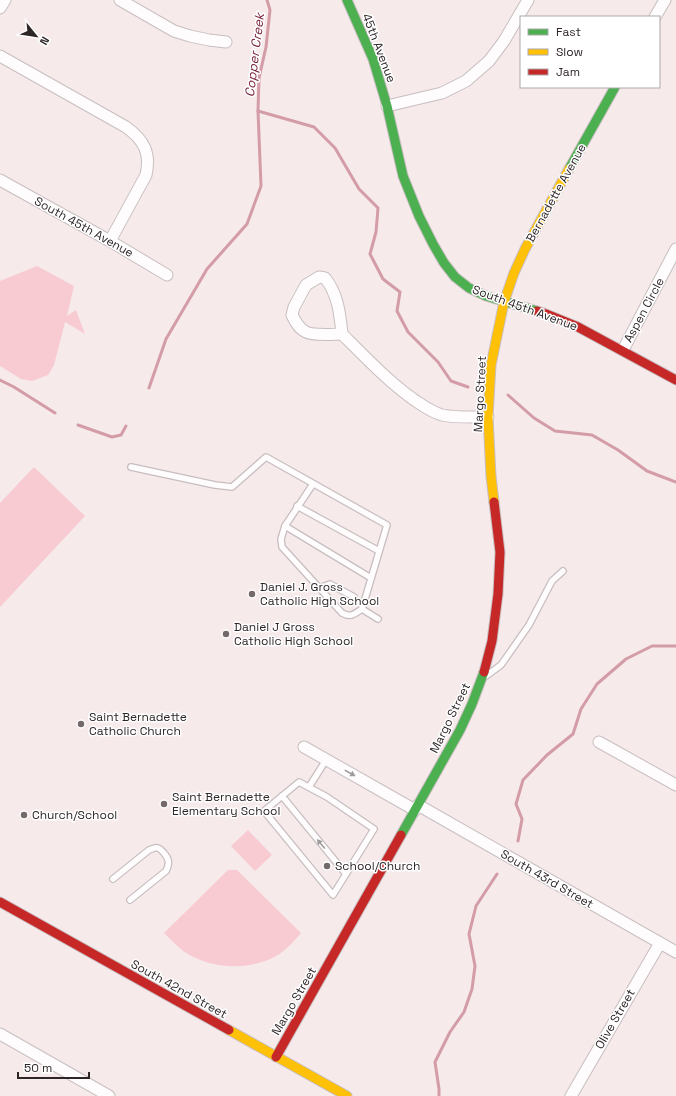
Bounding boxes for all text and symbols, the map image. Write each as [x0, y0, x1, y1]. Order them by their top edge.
water label: Copper Creek [241, 10, 268, 98]
street label: 45th Avenue [358, 11, 400, 85]
north arrow [16, 16, 56, 56]
legend [520, 16, 660, 88]
text: Fast [556, 24, 581, 40]
text: N [37, 34, 53, 48]
text: Slow [556, 44, 583, 60]
text: Jam [556, 64, 580, 80]
street label: Bernadette Avenue [522, 141, 590, 245]
street label: South 45th Avenue [32, 193, 136, 261]
street label: Aspen Circle [620, 275, 668, 345]
street label: South 45th Avenue [470, 282, 580, 334]
street label: Margo Street [470, 355, 490, 433]
place label: Daniel J. Gross Catholic High School [260, 579, 379, 609]
marker: Daniel J. Gross Catholic High School [247, 589, 257, 599]
place label: Daniel J Gross Catholic High School [234, 619, 353, 649]
marker: Daniel J Gross Catholic High School [221, 629, 231, 639]
street label: Margo Street [426, 680, 474, 756]
place label: Saint Bernadette Catholic Church [89, 709, 187, 739]
marker: Saint Bernadette Catholic Church [76, 719, 86, 729]
one-way arrow [344, 770, 356, 777]
place label: Saint Bernadette Elementary School [172, 789, 280, 819]
marker: Saint Bernadette Elementary School [159, 799, 169, 809]
place label: Church/School [32, 807, 117, 823]
marker: Church/School [19, 810, 29, 820]
one-way arrow [317, 838, 326, 849]
street label: South 43rd Street [498, 846, 596, 912]
place label: School/Church [335, 858, 420, 874]
marker: School/Church [322, 861, 332, 871]
street label: South 42nd Street [128, 956, 230, 1022]
street label: Margo Street [268, 964, 320, 1038]
street label: Olive Street [591, 986, 639, 1052]
scale bar [18, 1054, 89, 1080]
text: 50 m [24, 1060, 52, 1076]

